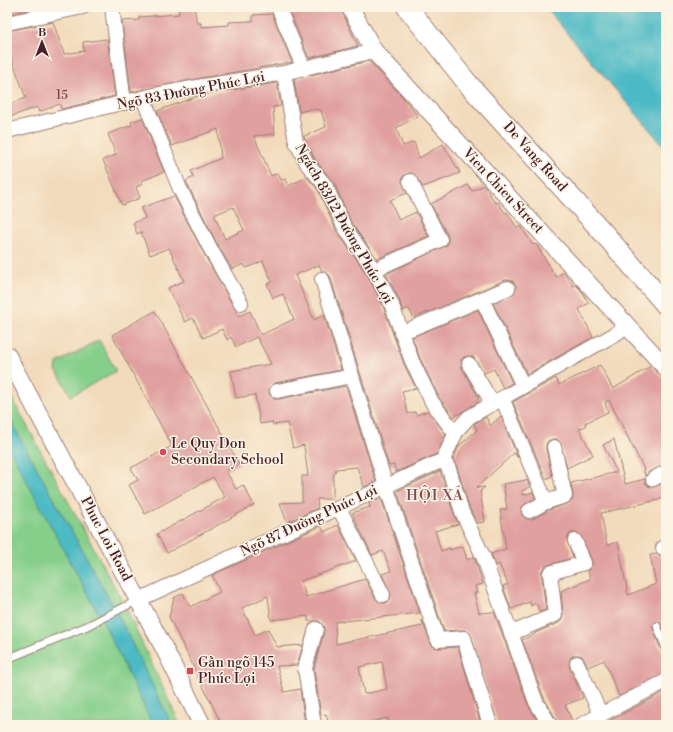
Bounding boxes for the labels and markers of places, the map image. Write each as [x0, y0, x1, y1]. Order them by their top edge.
place label: Le Quy Don Secondary School [171, 435, 284, 469]
marker: Le Quy Don Secondary School [158, 447, 168, 457]
place label: Gần ngõ 145 Phúc Lợi [198, 654, 275, 688]
marker: Gần ngõ 145 Phúc Lợi [185, 666, 195, 676]

